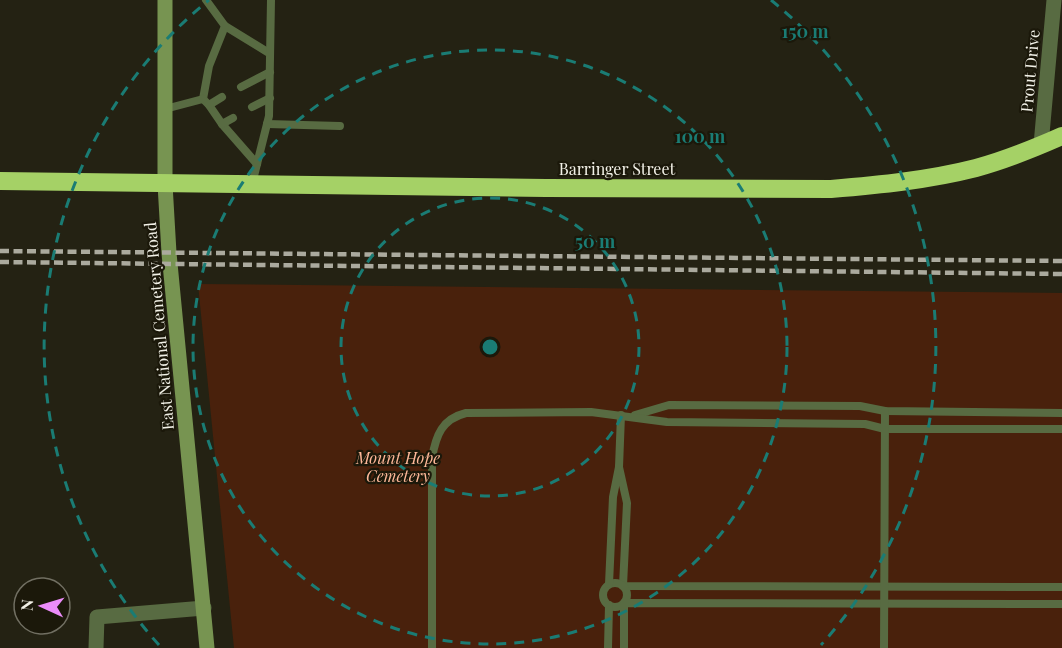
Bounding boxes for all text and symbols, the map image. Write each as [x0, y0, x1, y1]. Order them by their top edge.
text: 150 m [781, 19, 829, 43]
street label: Prout Drive [1015, 29, 1044, 113]
text: 100 m [675, 124, 726, 148]
street label: Barringer Street [559, 158, 676, 179]
street label: East National Cemetery Road [139, 221, 178, 431]
text: 50 m [575, 229, 616, 253]
centre of rings [480, 337, 500, 357]
park label: Mount Hope Cemetery [355, 447, 440, 486]
north arrow [12, 576, 72, 636]
text: N [16, 598, 37, 611]

